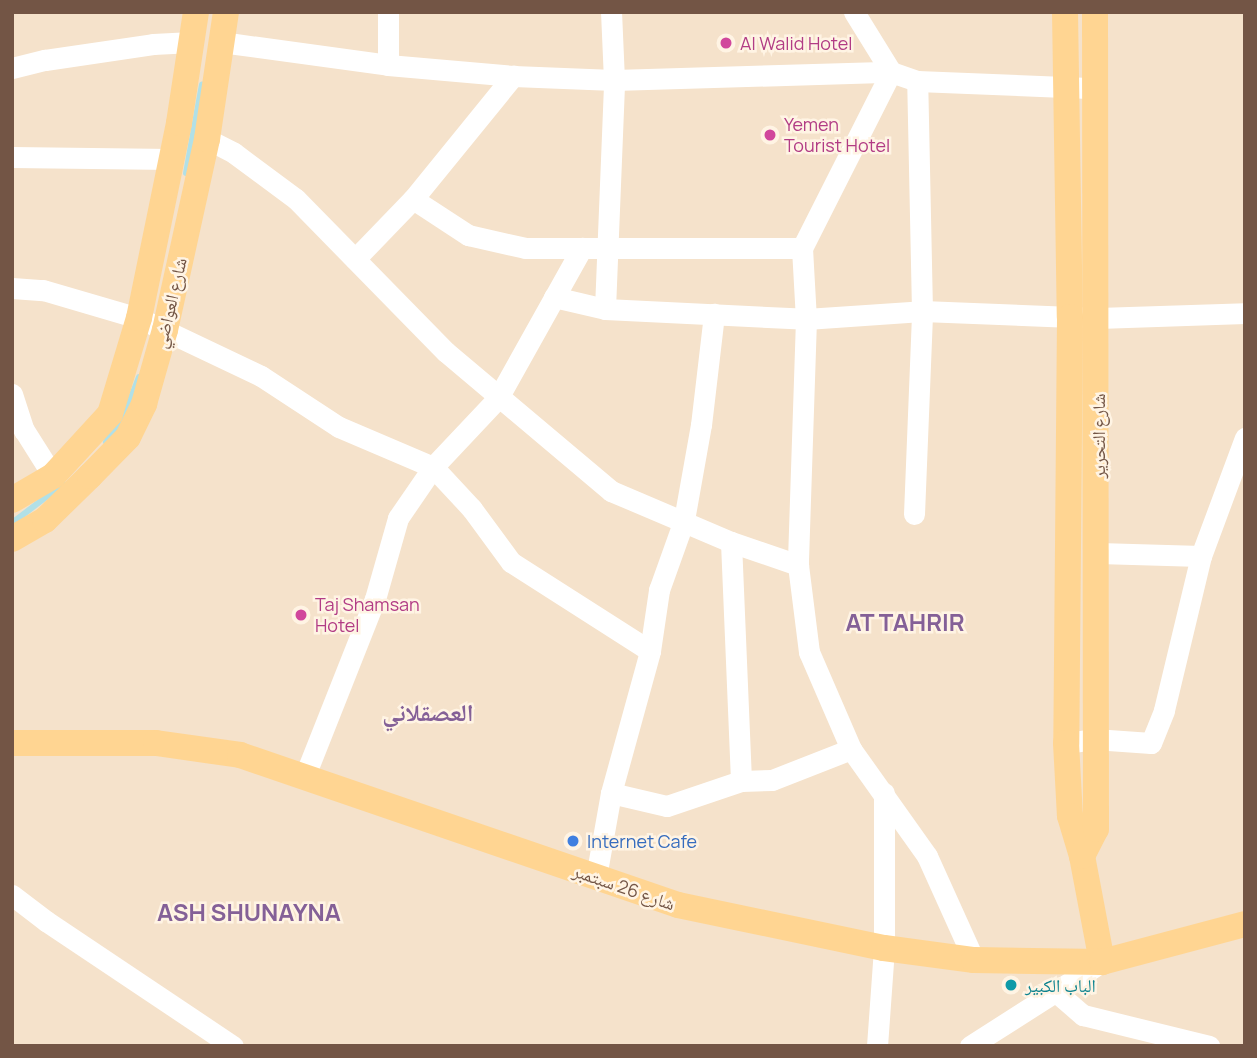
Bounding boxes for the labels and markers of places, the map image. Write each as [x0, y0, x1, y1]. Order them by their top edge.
place label: Al Walid Hotel [740, 32, 852, 54]
marker: Al Walid Hotel [718, 35, 734, 51]
place label: Yemen Tourist Hotel [784, 114, 890, 156]
marker: Yemen Tourist Hotel [762, 127, 778, 143]
place label: Taj Shamsan Hotel [315, 594, 420, 636]
marker: Taj Shamsan Hotel [293, 607, 309, 623]
place label: Internet Cafe [587, 830, 697, 852]
marker: Internet Cafe [565, 833, 581, 849]
place label: الباب الكبير [1025, 974, 1096, 996]
marker: الباب الكبير [1003, 977, 1019, 993]

